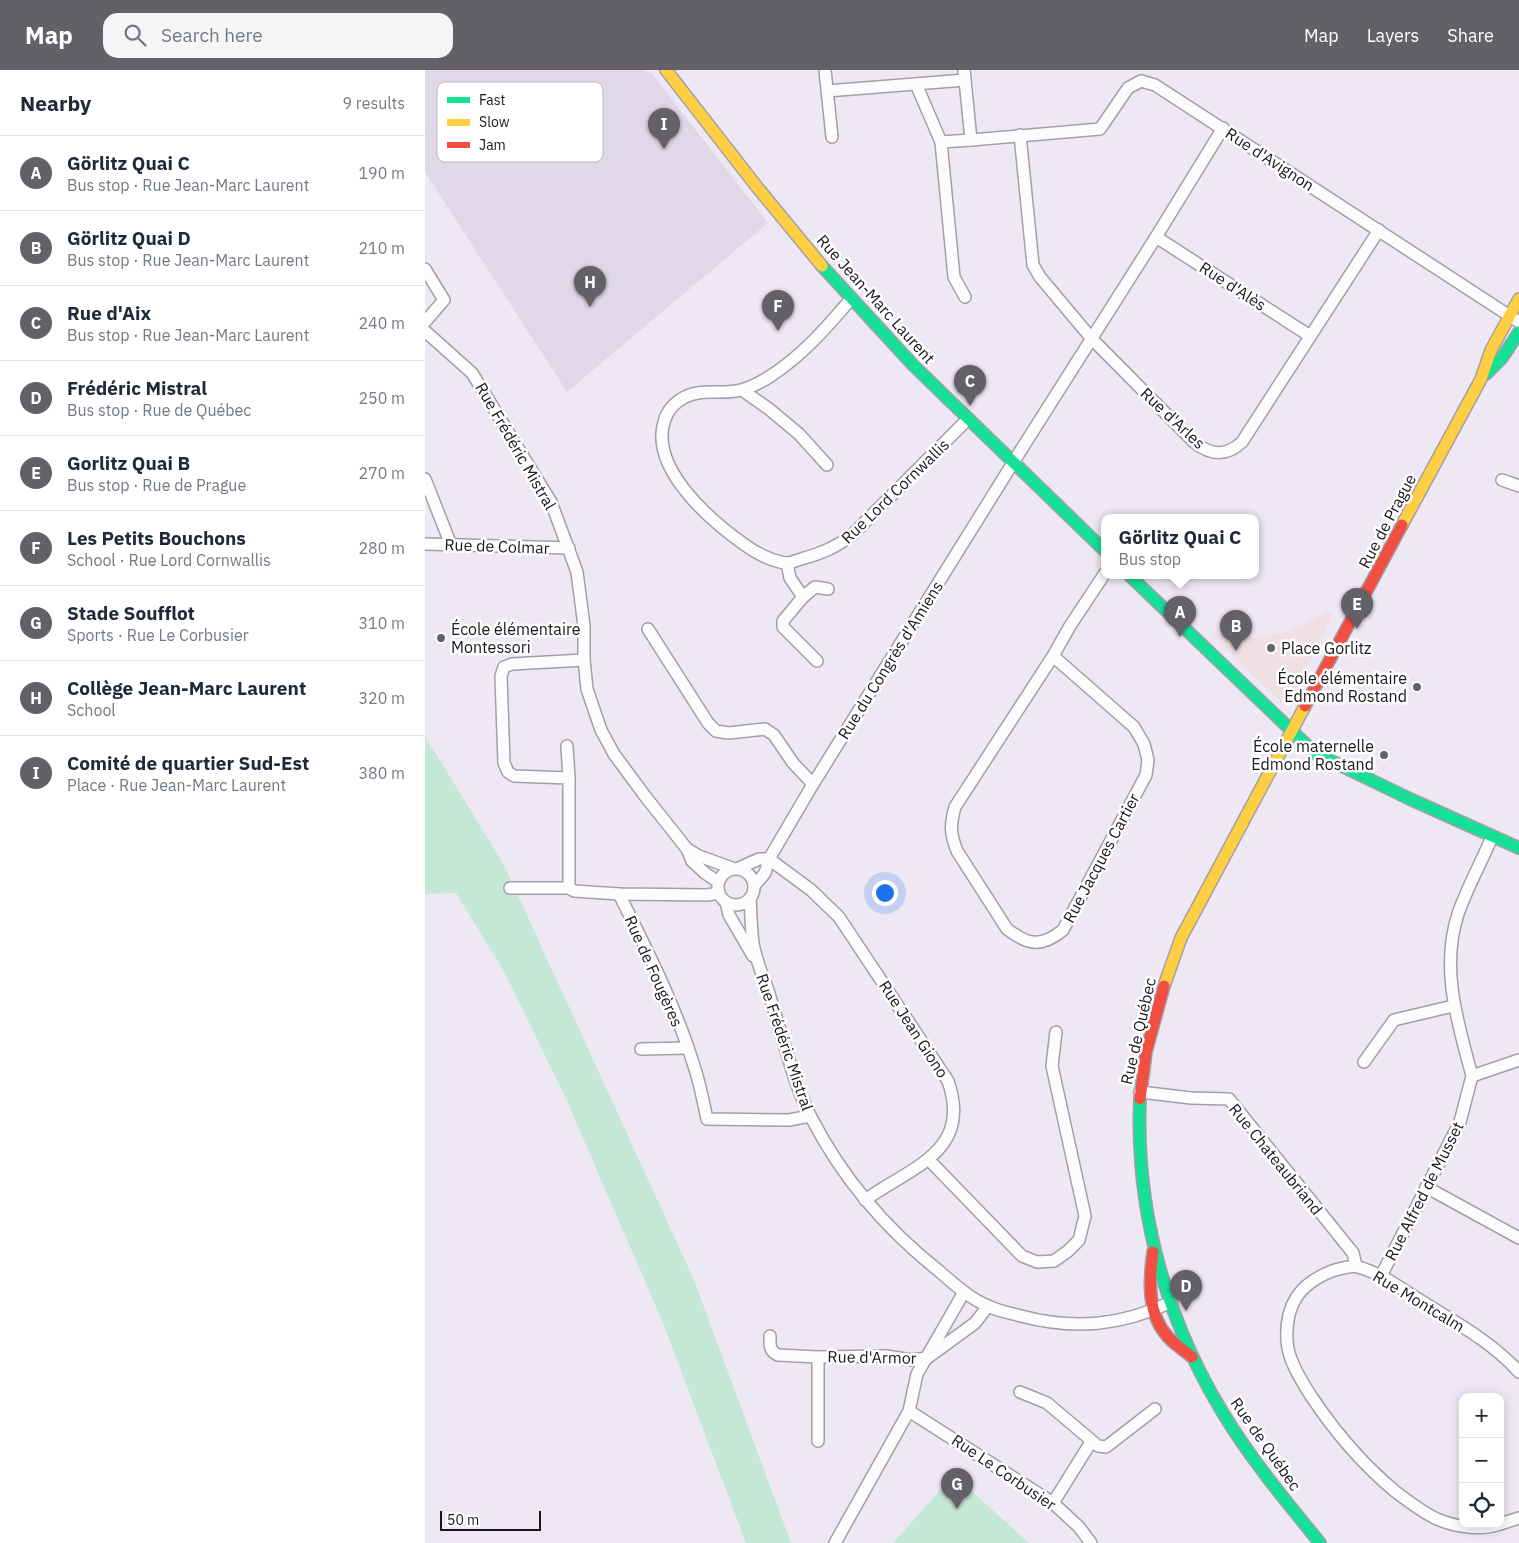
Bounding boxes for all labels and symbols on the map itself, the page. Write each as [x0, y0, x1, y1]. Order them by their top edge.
legend [437, 82, 603, 162]
text: Fast [479, 91, 505, 109]
pin: I [648, 108, 680, 149]
text: Slow [479, 113, 510, 131]
street label: Rue d'Avignon [1222, 123, 1318, 195]
text: Jam [479, 136, 506, 154]
street label: Rue Jean-Marc Laurent [813, 230, 939, 368]
street label: Rue d'Alès [1196, 257, 1270, 315]
pin: H [574, 266, 606, 307]
pin: F [762, 290, 794, 331]
pin: C [954, 365, 986, 406]
street label: Rue Frédéric Mistral [471, 379, 561, 513]
street label: Rue d'Arles [1136, 383, 1210, 453]
street label: Rue Lord Cornwallis [837, 434, 953, 548]
street label: Rue de Prague [1354, 470, 1420, 572]
street label: Rue de Colmar [444, 534, 550, 558]
street label: Rue du Congrès d'Amiens [833, 577, 947, 743]
pin: E [1341, 588, 1373, 629]
pin: A [1164, 596, 1196, 637]
pin: B [1220, 610, 1252, 651]
place label: École élémentaire Montessori [451, 618, 581, 657]
marker: École élémentaire Montessori [435, 632, 447, 644]
place label: Place Gorlitz [1281, 638, 1371, 658]
marker: Place Gorlitz [1265, 642, 1277, 654]
place label: École élémentaire Edmond Rostand [1278, 667, 1407, 706]
marker: École élémentaire Edmond Rostand [1411, 681, 1423, 693]
place label: École maternelle Edmond Rostand [1251, 735, 1374, 774]
marker: École maternelle Edmond Rostand [1378, 749, 1390, 761]
street label: Rue Jacques Cartier [1058, 790, 1144, 926]
your location [872, 880, 898, 906]
street label: Rue de Fougères [620, 912, 688, 1030]
street label: Rue Frédéric Mistral [752, 971, 818, 1113]
street label: Rue Jean Giono [875, 976, 953, 1082]
street label: Rue de Québec [1116, 976, 1160, 1086]
street label: Rue Chateaubriand [1225, 1099, 1327, 1219]
street label: Rue Alfred de Musset [1380, 1118, 1468, 1264]
street label: Rue Montcalm [1370, 1266, 1468, 1336]
pin: D [1170, 1270, 1202, 1311]
street label: Rue d'Armor [827, 1346, 917, 1368]
street label: Rue de Québec [1227, 1394, 1305, 1494]
street label: Rue Le Corbusier [948, 1430, 1060, 1514]
pin: G [941, 1468, 973, 1509]
scale bar [440, 1508, 541, 1531]

